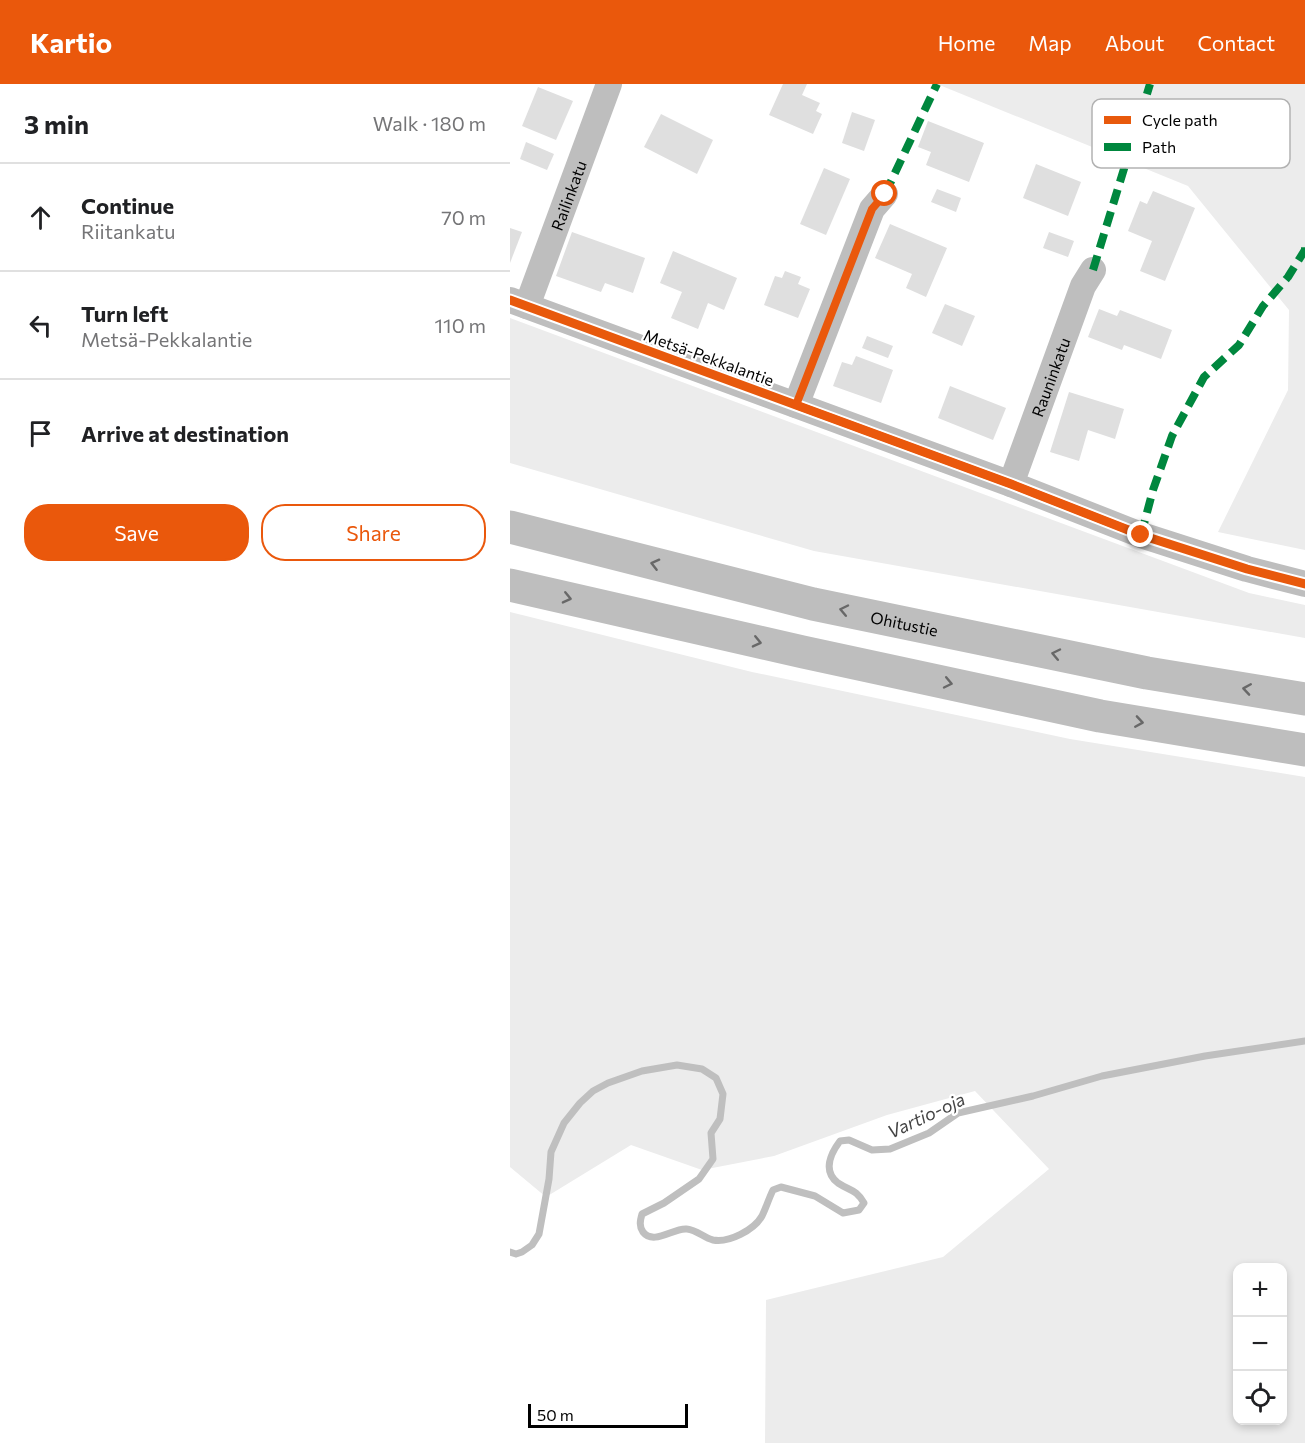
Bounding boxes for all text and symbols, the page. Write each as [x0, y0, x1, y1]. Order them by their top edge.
text: Kartio [30, 25, 112, 59]
text: Home [938, 30, 995, 55]
text: Map [1028, 30, 1072, 55]
text: About [1105, 30, 1164, 55]
text: Contact [1197, 30, 1275, 55]
legend [1092, 99, 1290, 168]
text: 3 min [24, 108, 89, 139]
text: Cycle path [1142, 110, 1218, 129]
text: Walk · 180 m [373, 111, 486, 135]
text: Path [1142, 137, 1176, 156]
street label: Railinkatu [546, 158, 589, 233]
route start [871, 180, 897, 206]
text: Continue [81, 192, 174, 219]
icon: ahead [24, 201, 57, 234]
text: 70 m [441, 205, 486, 229]
text: Riitankatu [81, 219, 175, 243]
text: Turn left [81, 300, 168, 327]
icon: left [24, 309, 57, 342]
text: 110 m [435, 313, 486, 337]
street label: Metsä-Pekkalantie [641, 325, 777, 389]
text: Metsä-Pekkalantie [81, 327, 252, 351]
street label: Rauninkatu [1027, 335, 1073, 419]
icon: arrive [24, 417, 57, 450]
text: Arrive at destination [81, 420, 289, 447]
button: Save [24, 504, 249, 561]
button: Share [261, 504, 486, 561]
route end [1127, 521, 1153, 547]
one-way arrow [650, 558, 660, 571]
one-way arrow [562, 591, 572, 604]
one-way arrow [839, 604, 849, 617]
street label: Ohitustie [869, 607, 940, 639]
one-way arrow [752, 634, 762, 647]
one-way arrow [1051, 648, 1061, 661]
one-way arrow [942, 676, 952, 689]
one-way arrow [1243, 683, 1253, 696]
one-way arrow [1133, 715, 1143, 728]
water label: Vartio-oja [884, 1087, 968, 1143]
map controls [1233, 1263, 1287, 1425]
button: + [1233, 1263, 1287, 1317]
button: − [1233, 1317, 1287, 1371]
button: locate [1233, 1371, 1287, 1425]
scale bar [528, 1401, 688, 1428]
text: 50 m [537, 1405, 574, 1424]

